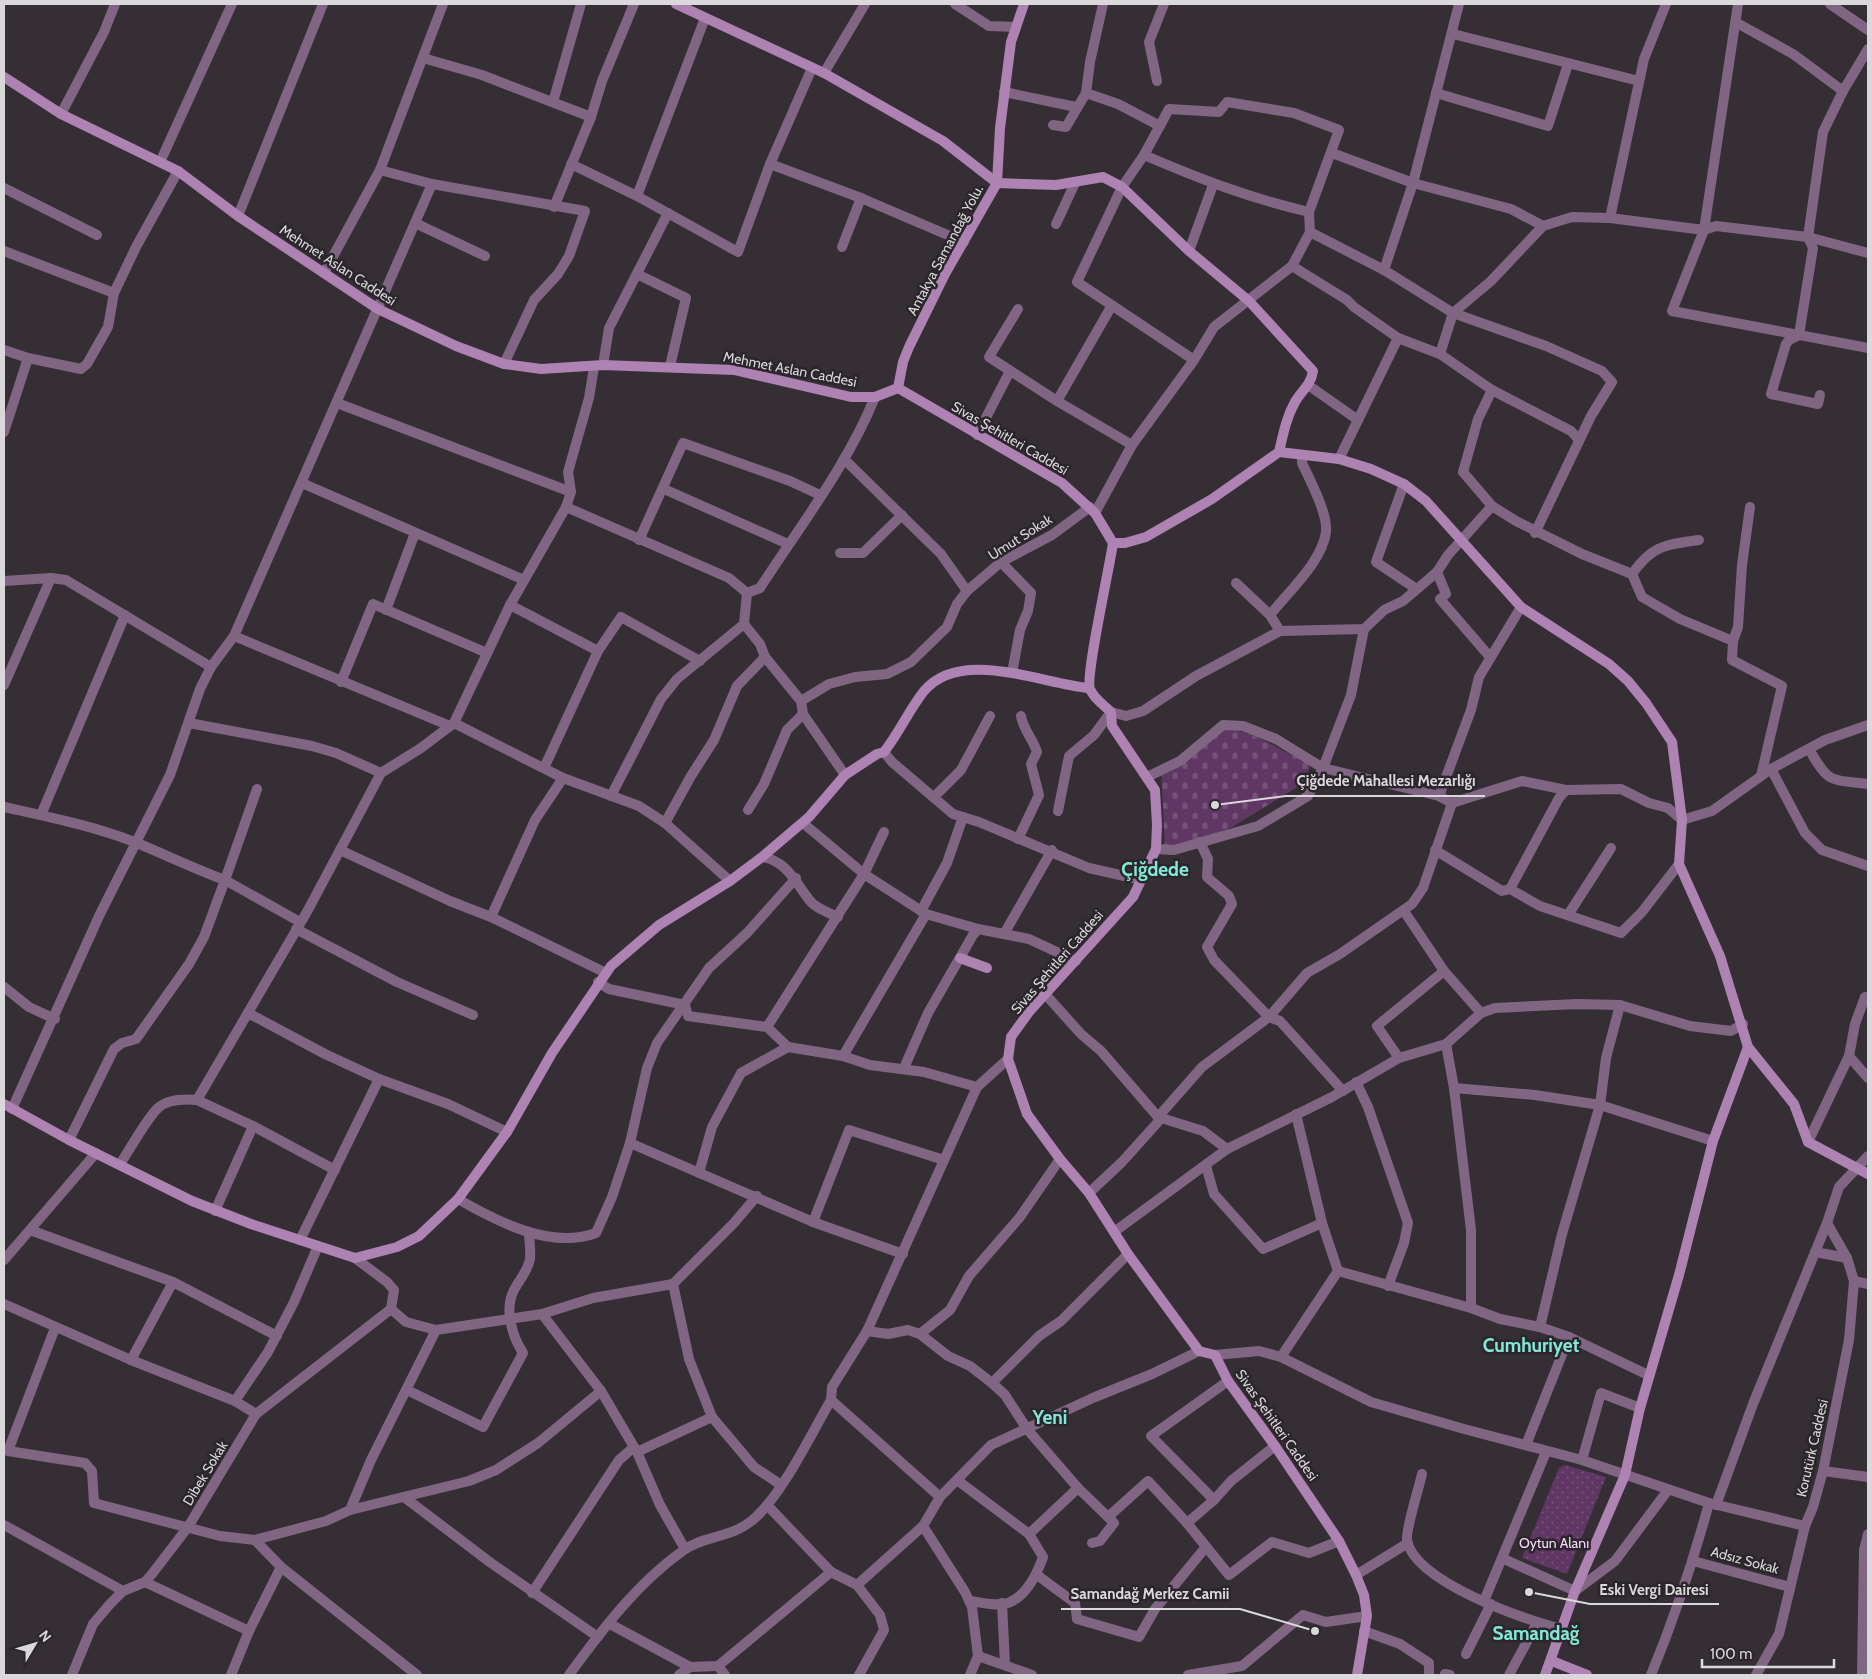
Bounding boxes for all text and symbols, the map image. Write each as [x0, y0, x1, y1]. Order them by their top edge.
street label: Antakya Samandağ Yolu. [903, 182, 987, 318]
street label: Mehmet Aslan Caddesi [276, 221, 400, 309]
street label: Mehmet Aslan Caddesi [722, 347, 858, 391]
street label: Sivas Şehitleri Caddesi [948, 397, 1072, 479]
street label: Umut Sokak [985, 510, 1056, 564]
callout: Çiğdede Mahallesi Mezarlığı [1286, 766, 1485, 796]
text: Çiğdede Mahallesi Mezarlığı [1296, 772, 1476, 790]
district label: Çiğdede [1121, 858, 1189, 881]
street label: Sivas Şehitleri Caddesi [1007, 906, 1107, 1018]
district label: Cumhuriyet [1483, 1334, 1580, 1357]
street label: Sivas Şehitleri Caddesi [1232, 1366, 1322, 1484]
street label: Korutürk Caddesi [1792, 1397, 1832, 1499]
district label: Yeni [1032, 1406, 1067, 1429]
street label: Dibek Sokak [179, 1437, 232, 1509]
park label: Oytun Alanı [1519, 1534, 1589, 1552]
street label: Adsız Sokak [1709, 1542, 1782, 1578]
callout: Eski Vergi Dairesi [1590, 1574, 1719, 1604]
callout: Samandağ Merkez Camii [1061, 1579, 1240, 1609]
text: Eski Vergi Dairesi [1599, 1581, 1709, 1599]
text: Samandağ Merkez Camii [1071, 1585, 1229, 1603]
north arrow [10, 1619, 60, 1669]
district label: Samandağ [1493, 1622, 1580, 1645]
text: N [35, 1627, 55, 1645]
scale bar [1702, 1636, 1834, 1668]
text: 100 m [1710, 1645, 1752, 1663]

